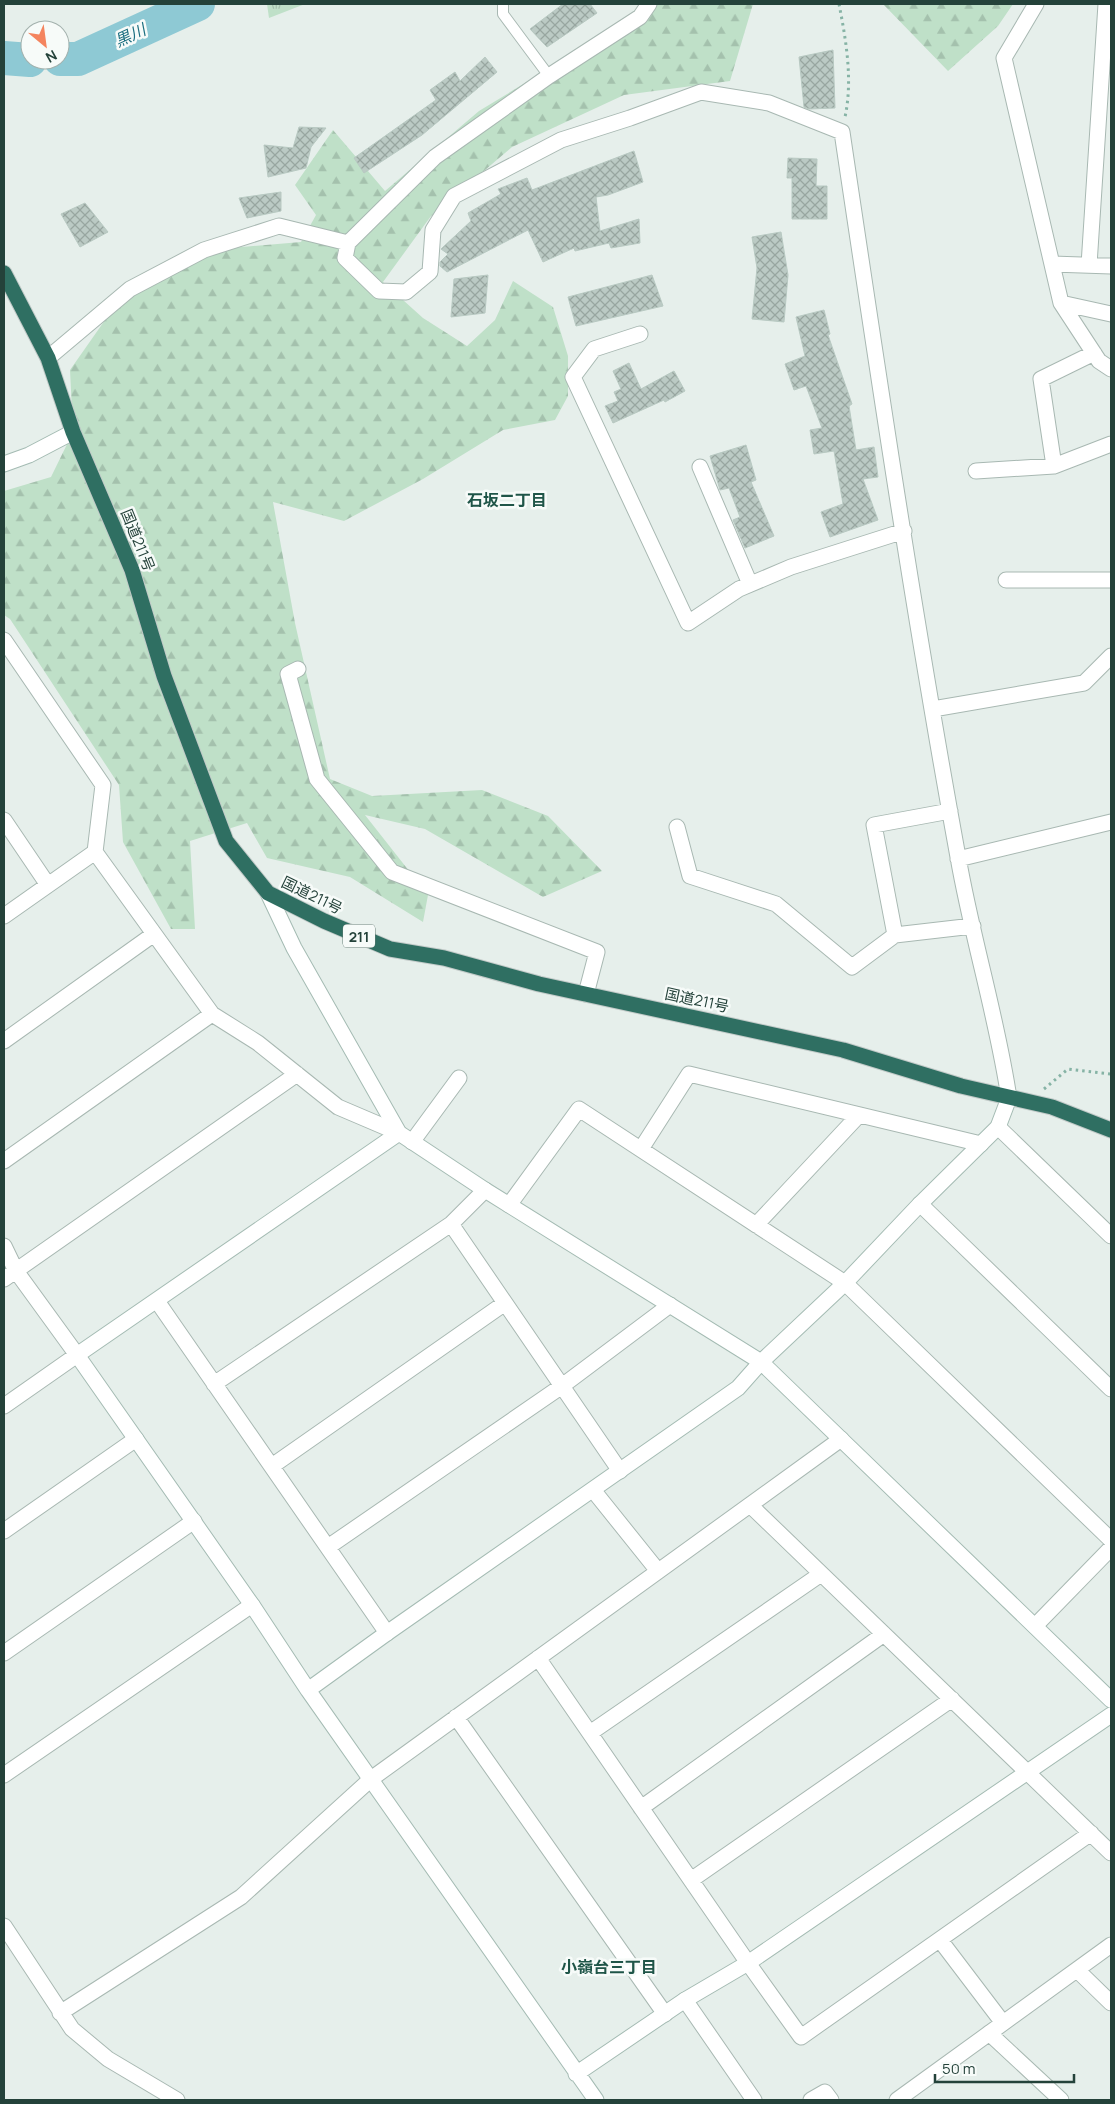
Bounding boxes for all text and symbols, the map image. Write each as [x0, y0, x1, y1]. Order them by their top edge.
water label: 黒川 [111, 17, 151, 52]
north arrow [20, 20, 70, 70]
text: N [43, 46, 61, 68]
district label: 石坂二丁目 [467, 489, 547, 511]
street label: 国道211号 [116, 506, 160, 574]
street label: 国道211号 [278, 871, 346, 919]
road number: 211 [343, 924, 375, 948]
street label: 国道211号 [663, 983, 731, 1017]
district label: 小嶺台三丁目 [561, 1956, 657, 1978]
scale bar [935, 2052, 1074, 2084]
text: 50 m [942, 2058, 976, 2079]

